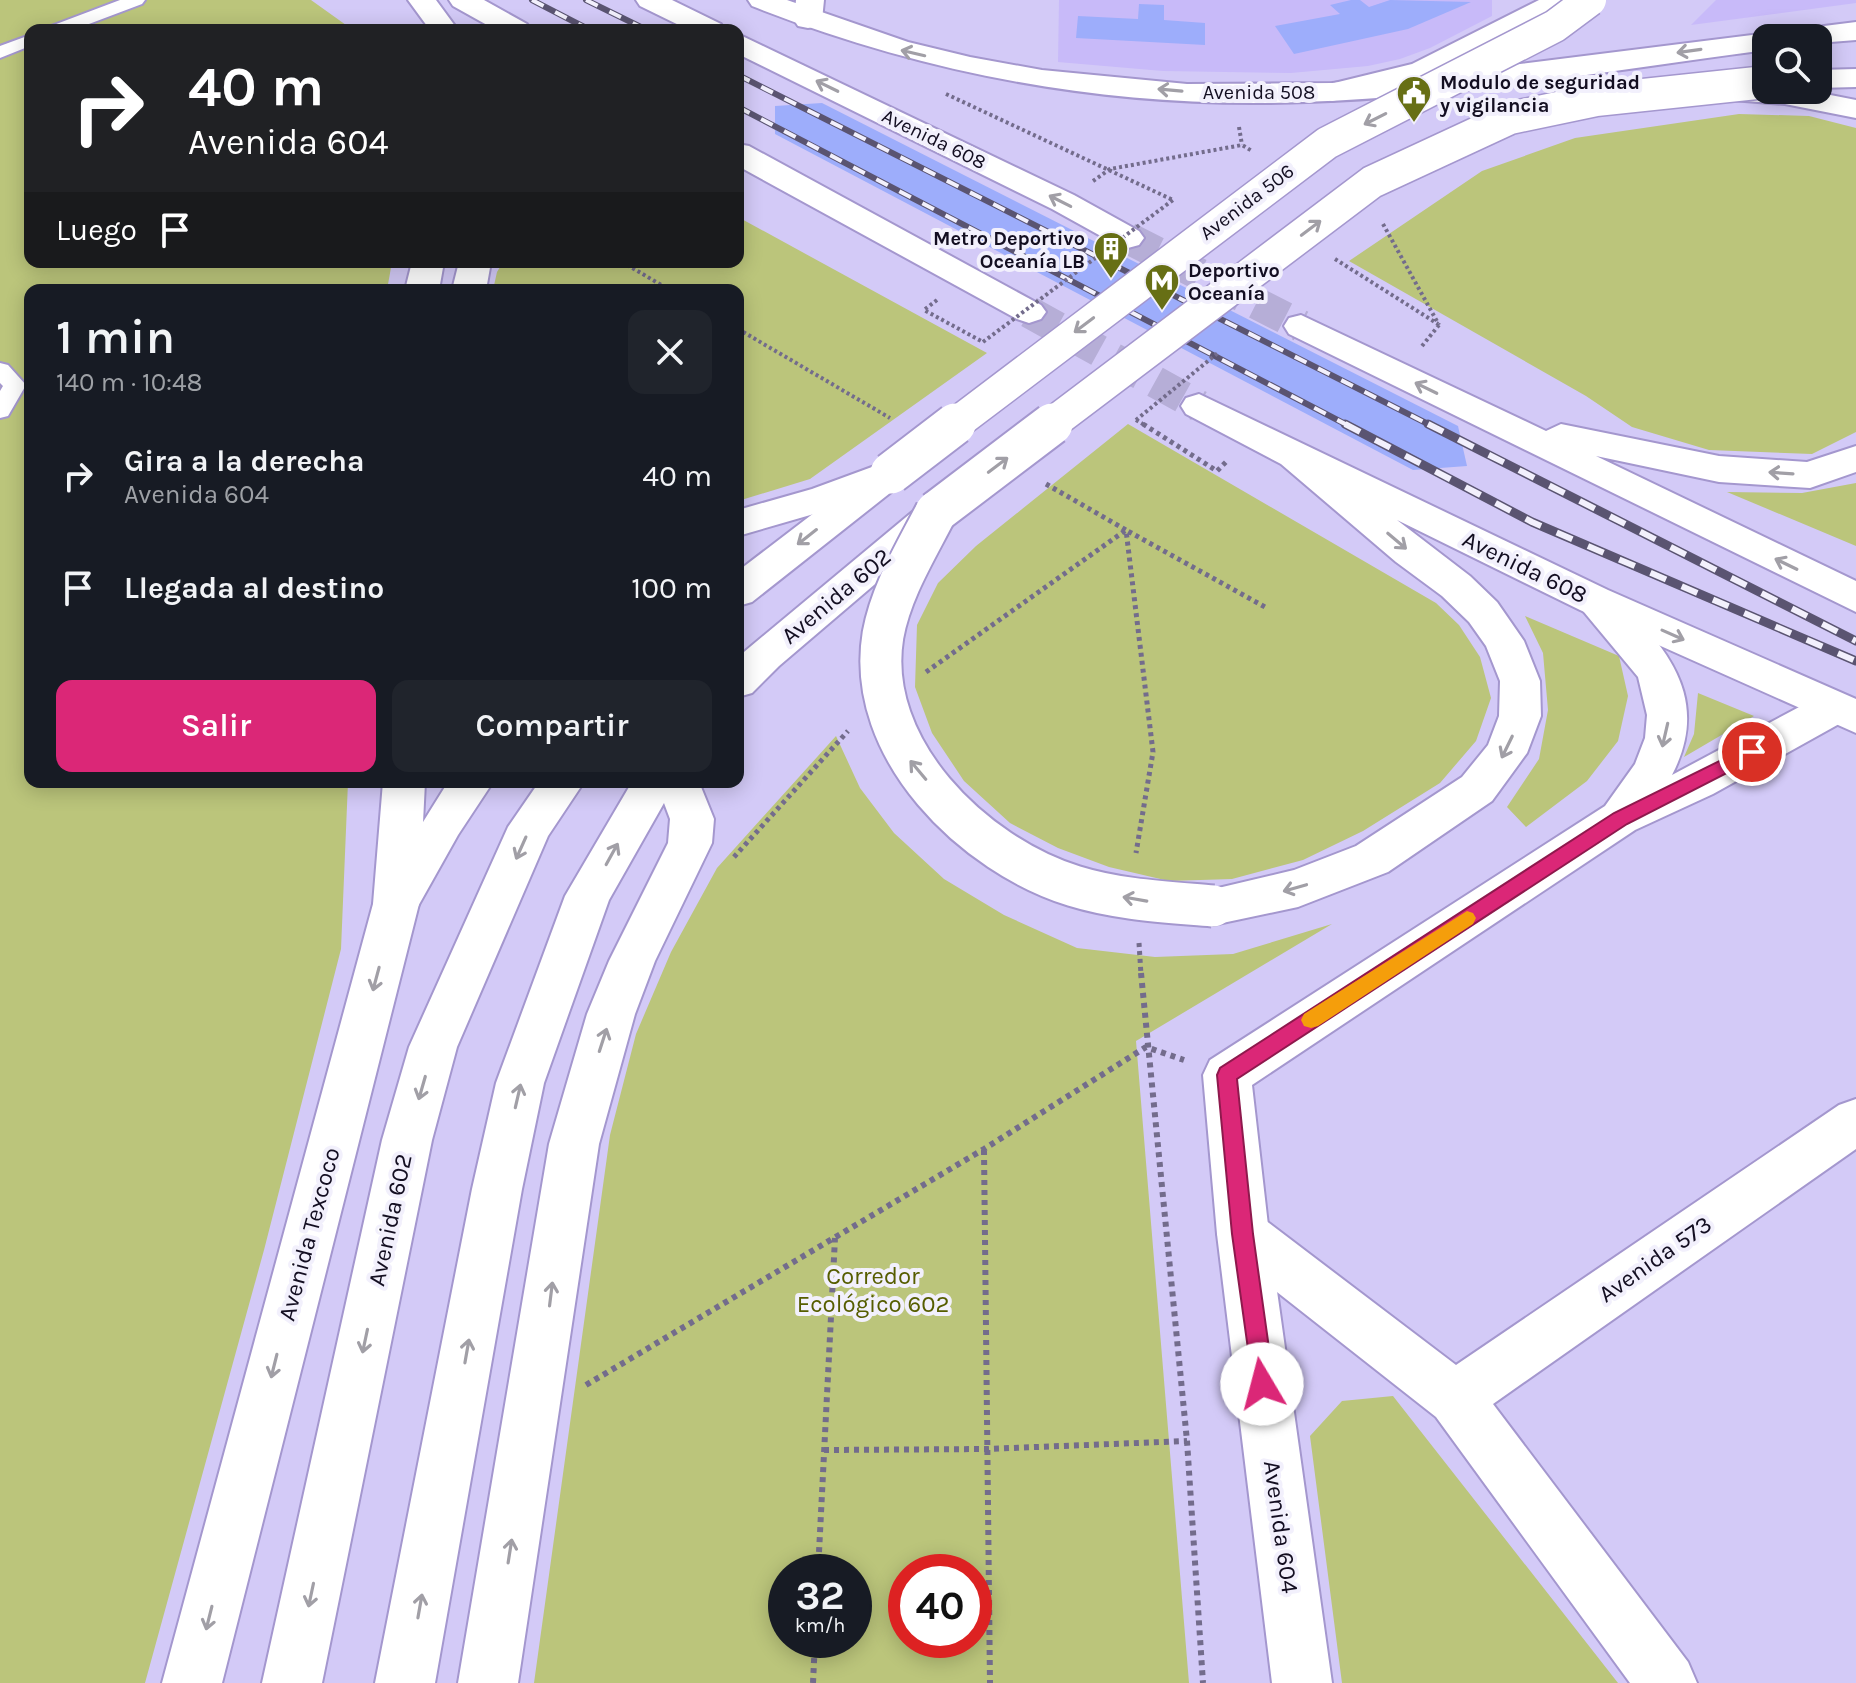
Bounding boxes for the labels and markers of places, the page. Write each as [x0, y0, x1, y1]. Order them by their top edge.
place label: Modulo de seguridad y vigilancia [1440, 71, 1640, 117]
public building icon: Modulo de seguridad y vigilancia [1395, 74, 1433, 124]
place label: Metro Deportivo Oceanía LB [933, 227, 1085, 273]
building icon: Metro Deportivo Oceanía LB [1092, 230, 1130, 280]
place label: Deportivo Oceanía [1188, 259, 1280, 305]
metro station icon: Deportivo Oceanía [1143, 262, 1181, 312]
pin [1718, 718, 1786, 786]

